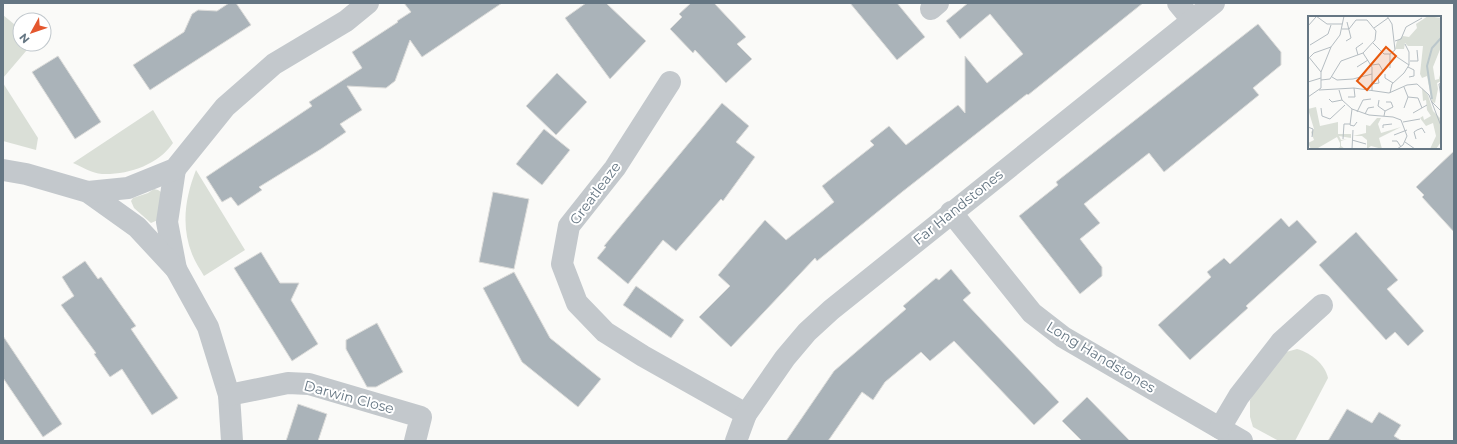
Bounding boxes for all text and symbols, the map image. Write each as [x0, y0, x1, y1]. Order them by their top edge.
north arrow [12, 12, 52, 52]
inset map [1308, 16, 1441, 149]
text: N [16, 31, 33, 46]
street label: Greatleaze [565, 158, 625, 228]
street label: Far Handstones [909, 165, 1007, 249]
street label: Long Handstones [1043, 317, 1159, 397]
street label: Darwin Close [302, 376, 396, 418]

